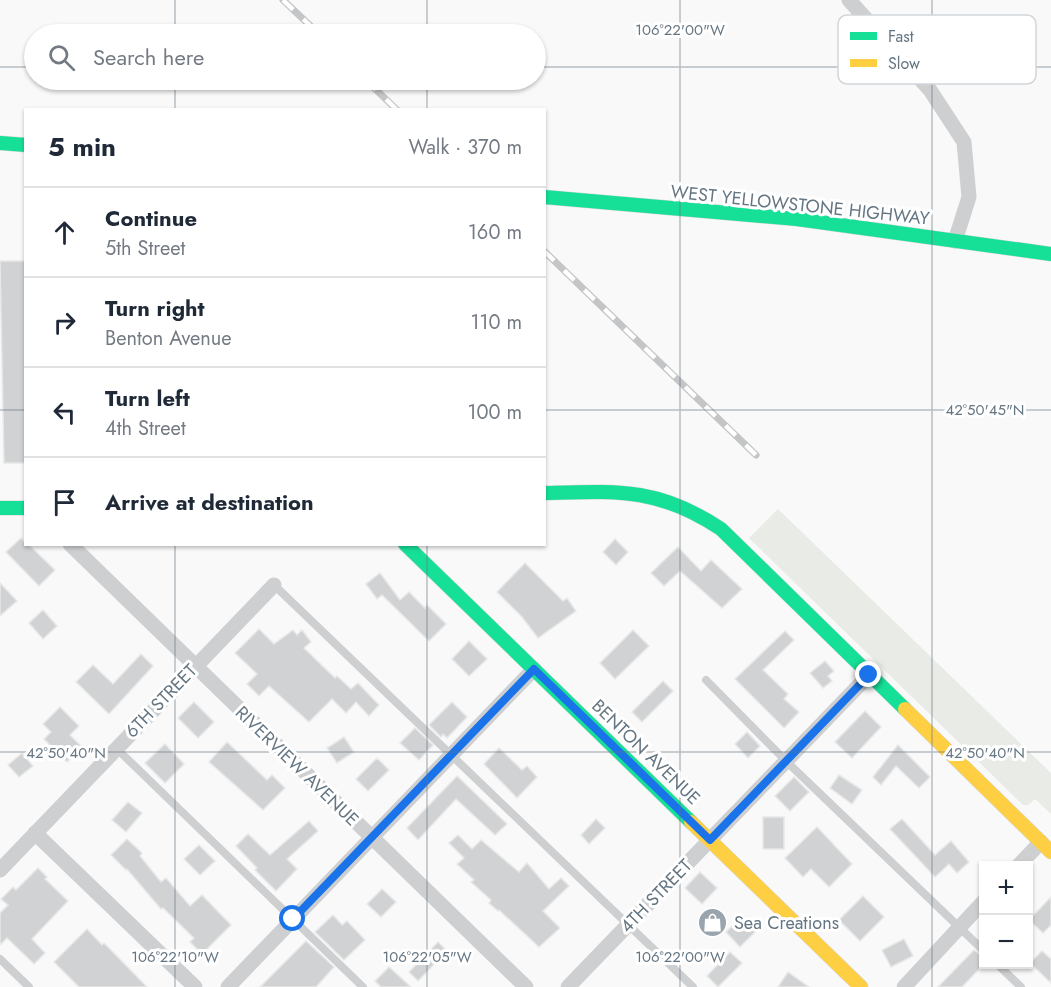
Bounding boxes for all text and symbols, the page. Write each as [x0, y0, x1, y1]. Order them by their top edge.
legend [838, 15, 1036, 84]
text: 106°22'00"W [635, 19, 725, 41]
search box [24, 24, 546, 90]
text: Fast [888, 25, 914, 48]
icon: search [45, 41, 78, 74]
text: Search here [93, 41, 204, 73]
text: Slow [888, 52, 920, 75]
text: 5 min [48, 128, 116, 166]
text: Walk · 370 m [408, 133, 522, 162]
street label: WEST YELLOWSTONE HIGHWAY [669, 178, 932, 232]
text: Continue [105, 202, 197, 234]
icon: ahead [48, 216, 81, 249]
text: 160 m [468, 218, 522, 247]
text: 5th Street [105, 234, 185, 263]
text: Turn right [105, 292, 205, 324]
icon: right [48, 306, 81, 339]
text: 110 m [470, 308, 522, 337]
text: Benton Avenue [105, 324, 231, 353]
text: Turn left [105, 382, 190, 414]
icon: left [48, 396, 81, 429]
text: 100 m [467, 398, 522, 427]
text: 42°50'45"N [946, 399, 1025, 421]
text: 4th Street [105, 414, 186, 443]
icon: arrive [48, 486, 81, 519]
text: Arrive at destination [105, 486, 314, 518]
street label: 6TH STREET [119, 658, 203, 744]
route end [855, 661, 881, 687]
street label: BENTON AVENUE [586, 693, 706, 811]
street label: RIVERVIEW AVENUE [229, 700, 365, 832]
text: 42°50'40"N [26, 742, 106, 764]
text: 42°50'40"N [945, 742, 1025, 764]
street label: 4TH STREET [614, 853, 698, 939]
map controls [979, 861, 1033, 969]
button: + [979, 861, 1033, 915]
route start [279, 905, 305, 931]
shop icon: Sea Creations [697, 907, 729, 939]
place label: Sea Creations [734, 910, 839, 936]
button: − [979, 915, 1033, 969]
text: 106°22'10"W [131, 946, 219, 968]
text: 106°22'05"W [382, 946, 472, 968]
text: 106°22'00"W [635, 946, 725, 968]

